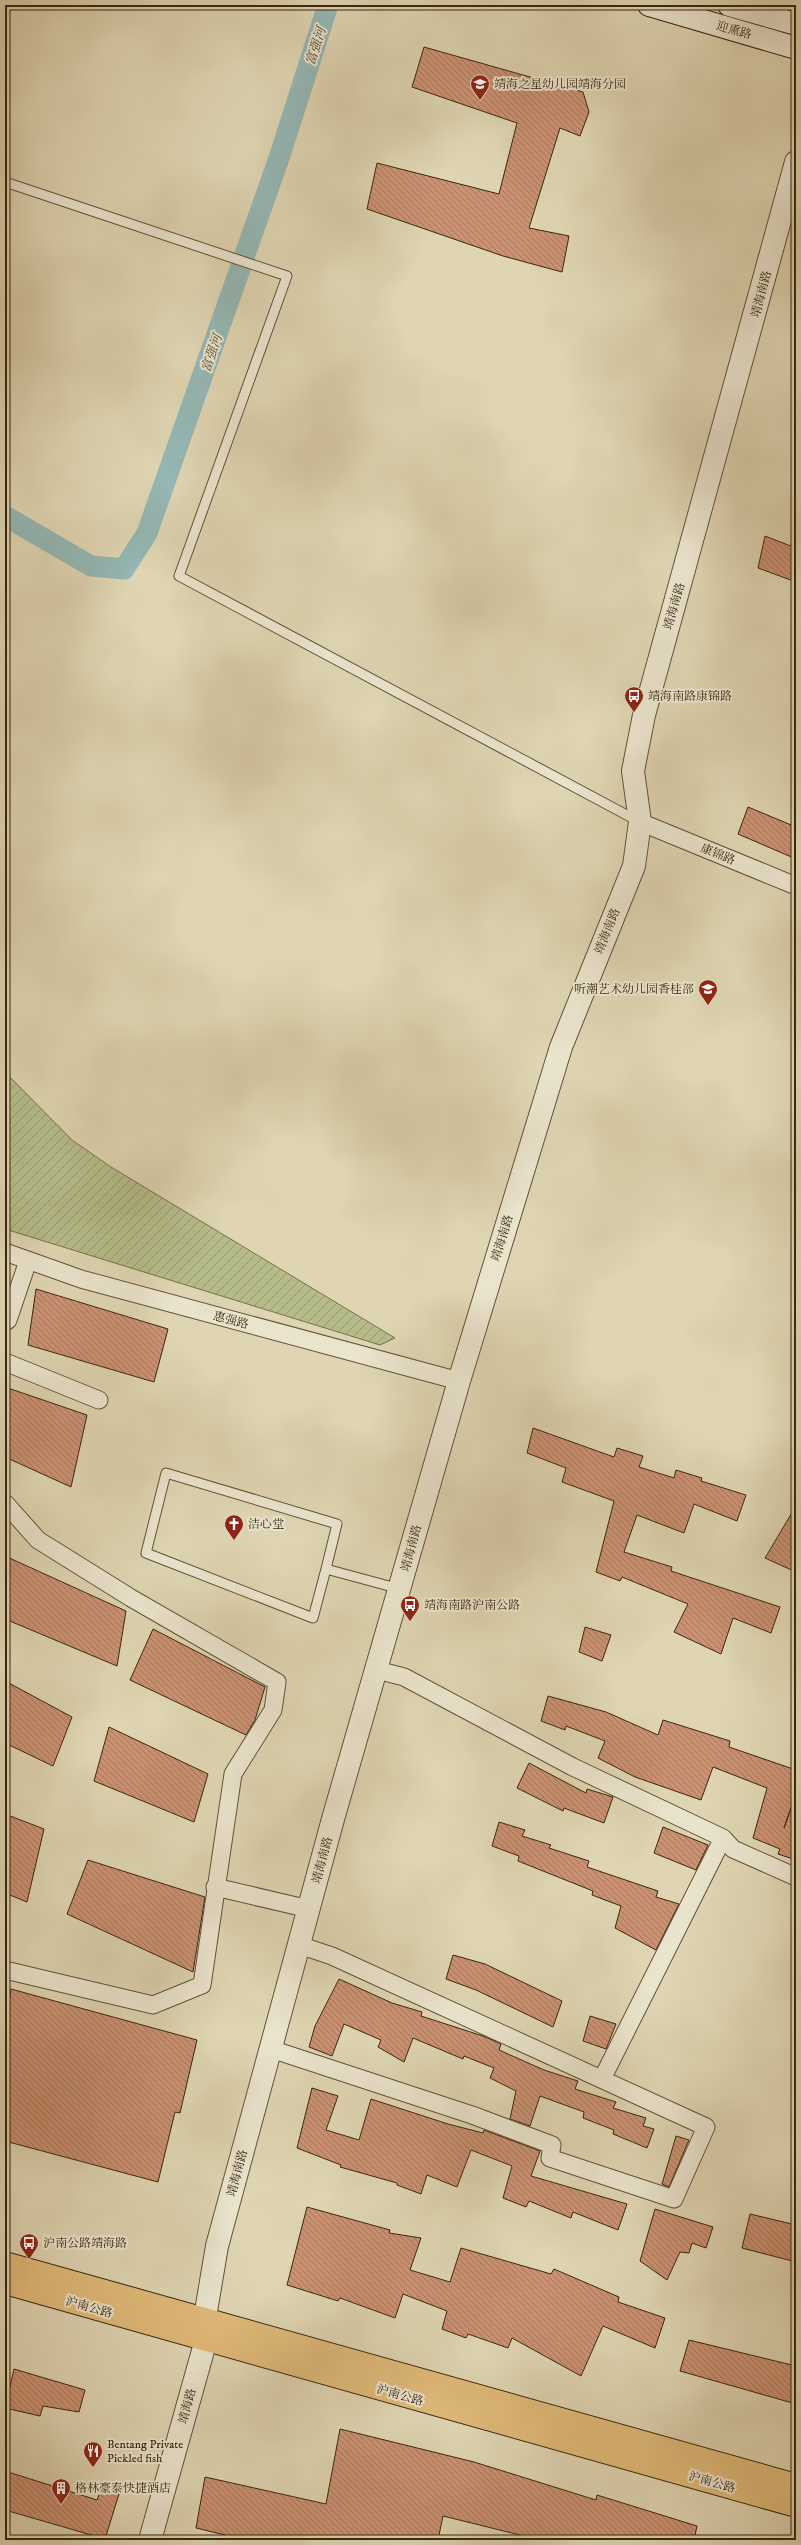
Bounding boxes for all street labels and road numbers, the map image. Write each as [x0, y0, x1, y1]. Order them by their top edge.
street label: 迎熏路 [714, 18, 753, 43]
street label: 靖海南路 [748, 269, 775, 319]
street label: 靖海南路 [661, 581, 688, 631]
street label: 康锦路 [698, 841, 737, 868]
street label: 靖海南路 [592, 906, 623, 956]
street label: 靖海南路 [488, 1213, 517, 1263]
street label: 惠强路 [212, 1309, 250, 1332]
street label: 靖海南路 [398, 1523, 425, 1573]
street label: 靖海南路 [309, 1835, 336, 1885]
street label: 靖海南路 [224, 2148, 251, 2198]
street label: 沪南公路 [64, 2294, 114, 2321]
street label: 沪南公路 [375, 2382, 425, 2409]
street label: 靖海路 [176, 2387, 199, 2425]
street label: 沪南公路 [687, 2469, 737, 2496]

